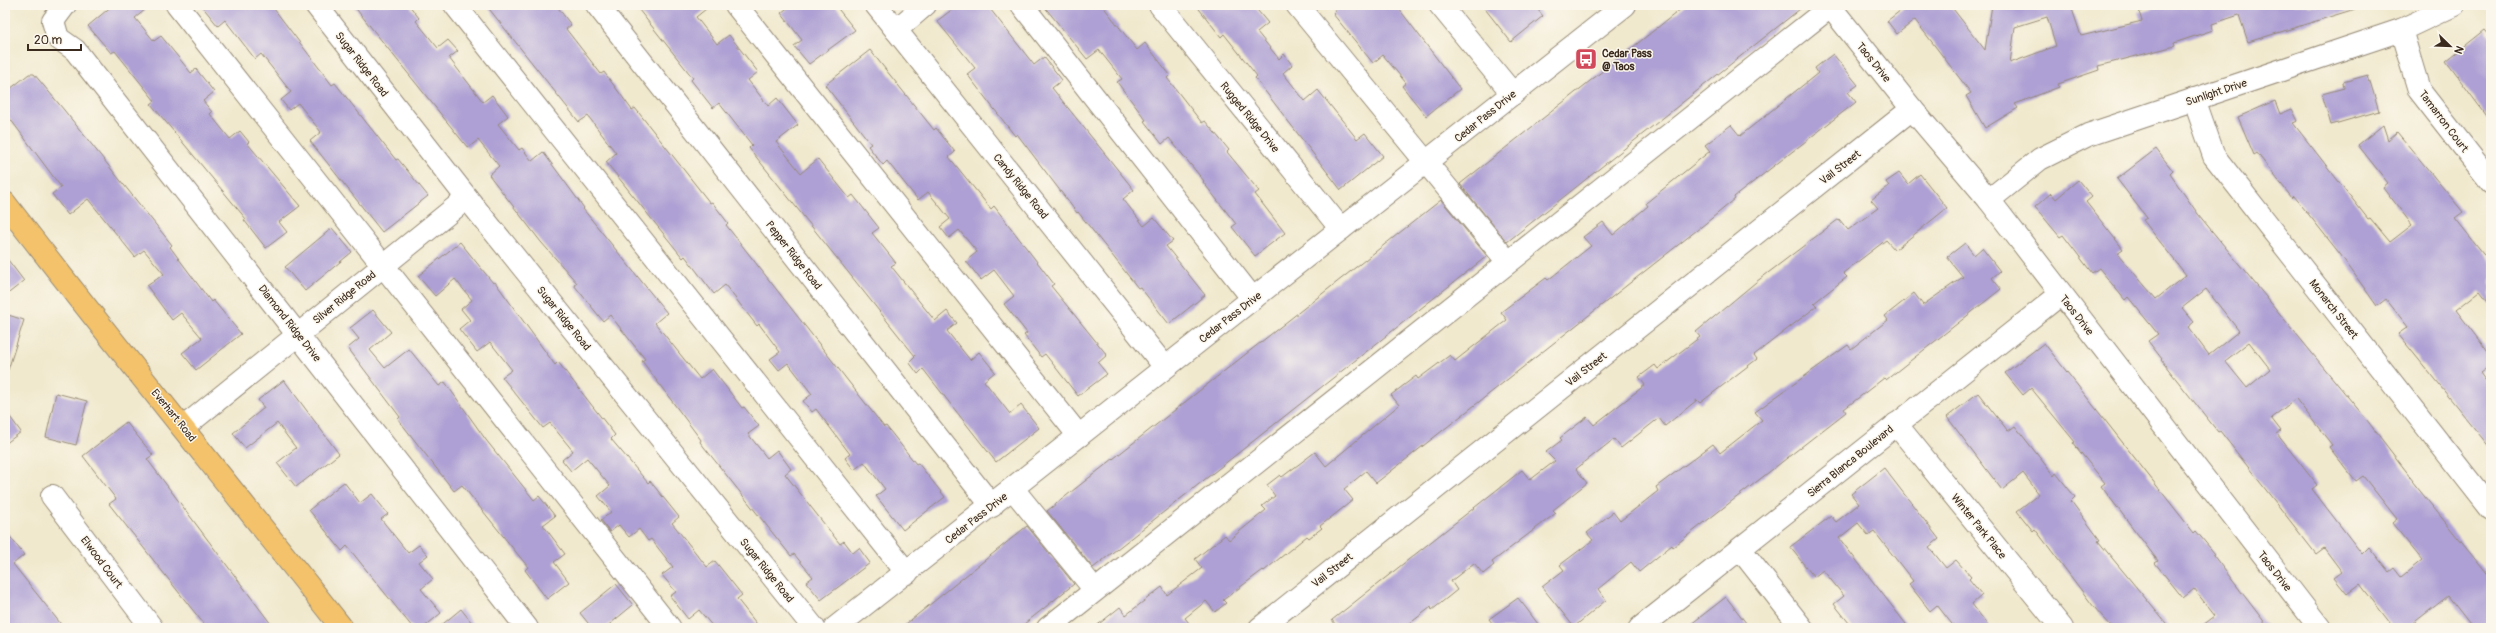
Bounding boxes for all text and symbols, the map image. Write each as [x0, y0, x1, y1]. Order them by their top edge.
scale bar [28, 26, 81, 52]
north arrow [2430, 26, 2470, 66]
street label: Sugar Ridge Road [332, 29, 391, 99]
text: 20 m [34, 33, 63, 48]
street label: Taos Drive [1854, 40, 1894, 85]
text: N [2451, 44, 2466, 56]
bus stop icon: Cedar Pass @ Taos [1573, 46, 1599, 72]
place label: Cedar Pass @ Taos [1602, 47, 1652, 73]
street label: Sunlight Drive [2184, 76, 2249, 109]
street label: Rugged Ridge Drive [1217, 80, 1282, 156]
street label: Cedar Pass Drive [1452, 87, 1519, 145]
street label: Tamarron Court [2416, 88, 2471, 155]
street label: Vail Street [1817, 147, 1864, 187]
street label: Candy Ridge Road [990, 151, 1051, 221]
street label: Pepper Ridge Road [763, 218, 824, 292]
street label: Silver Ridge Road [310, 268, 379, 327]
street label: Monarch Street [2306, 277, 2361, 342]
street label: Diamond Ridge Drive [256, 282, 324, 365]
street label: Sugar Ridge Road [534, 284, 593, 353]
street label: Cedar Pass Drive [1197, 289, 1265, 346]
street label: Taos Drive [2057, 293, 2097, 338]
street label: Vail Street [1563, 349, 1610, 389]
street label: Everhart Road [148, 386, 199, 444]
street label: Sierra Blanca Boulevard [1805, 423, 1896, 500]
street label: Cedar Pass Drive [943, 490, 1011, 547]
street label: Winter Park Place [1948, 491, 2009, 562]
street label: Elwood Court [78, 534, 126, 591]
street label: Sugar Ridge Road [737, 536, 796, 605]
street label: Taos Drive [2255, 549, 2295, 594]
street label: Vail Street [1309, 550, 1356, 590]

